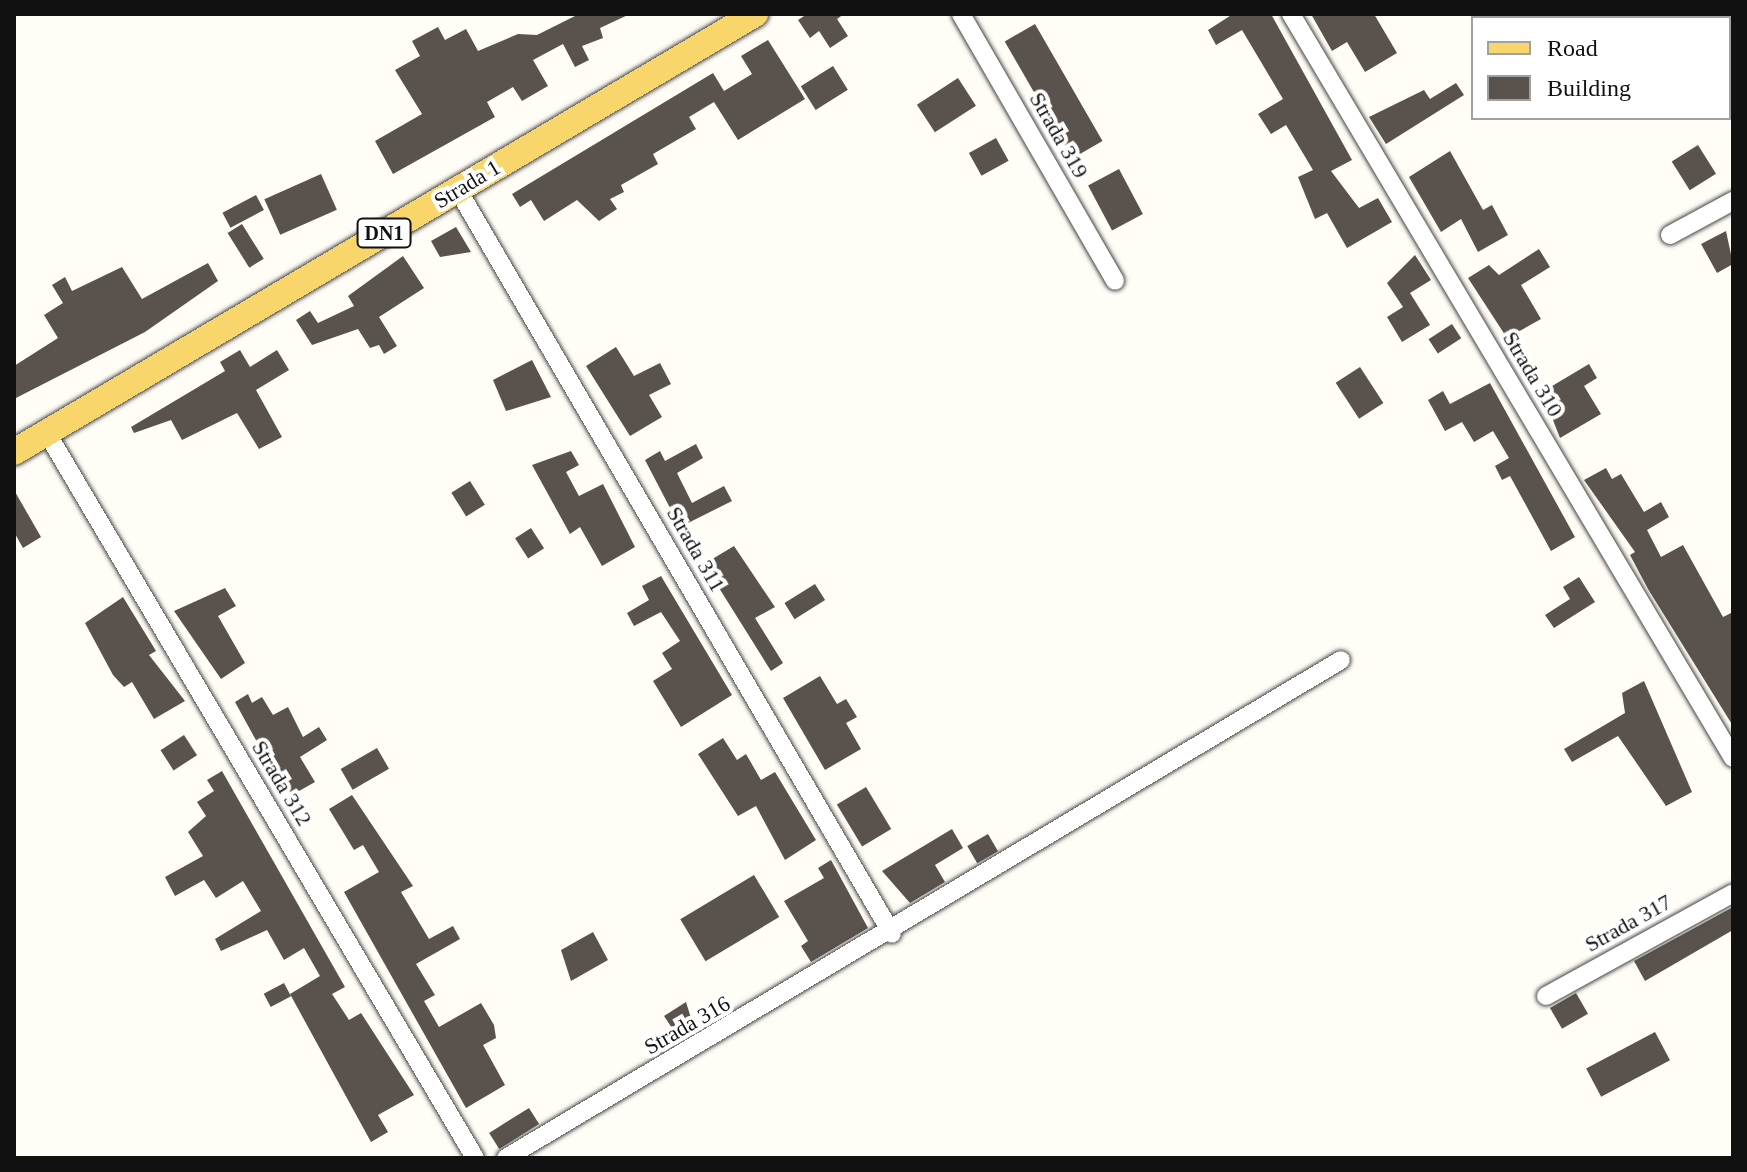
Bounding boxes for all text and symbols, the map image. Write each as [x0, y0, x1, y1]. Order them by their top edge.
legend [1471, 16, 1731, 120]
text: Road [1547, 35, 1598, 61]
text: Building [1547, 75, 1631, 101]
street label: Strada 319 [1024, 87, 1094, 183]
street label: Strada 1 [429, 154, 505, 214]
road number: DN1 [356, 217, 412, 249]
street label: Strada 310 [1497, 327, 1569, 421]
street label: Strada 311 [661, 502, 731, 596]
street label: Strada 312 [246, 736, 318, 830]
street label: Strada 317 [1580, 888, 1676, 958]
street label: Strada 316 [639, 990, 735, 1060]

